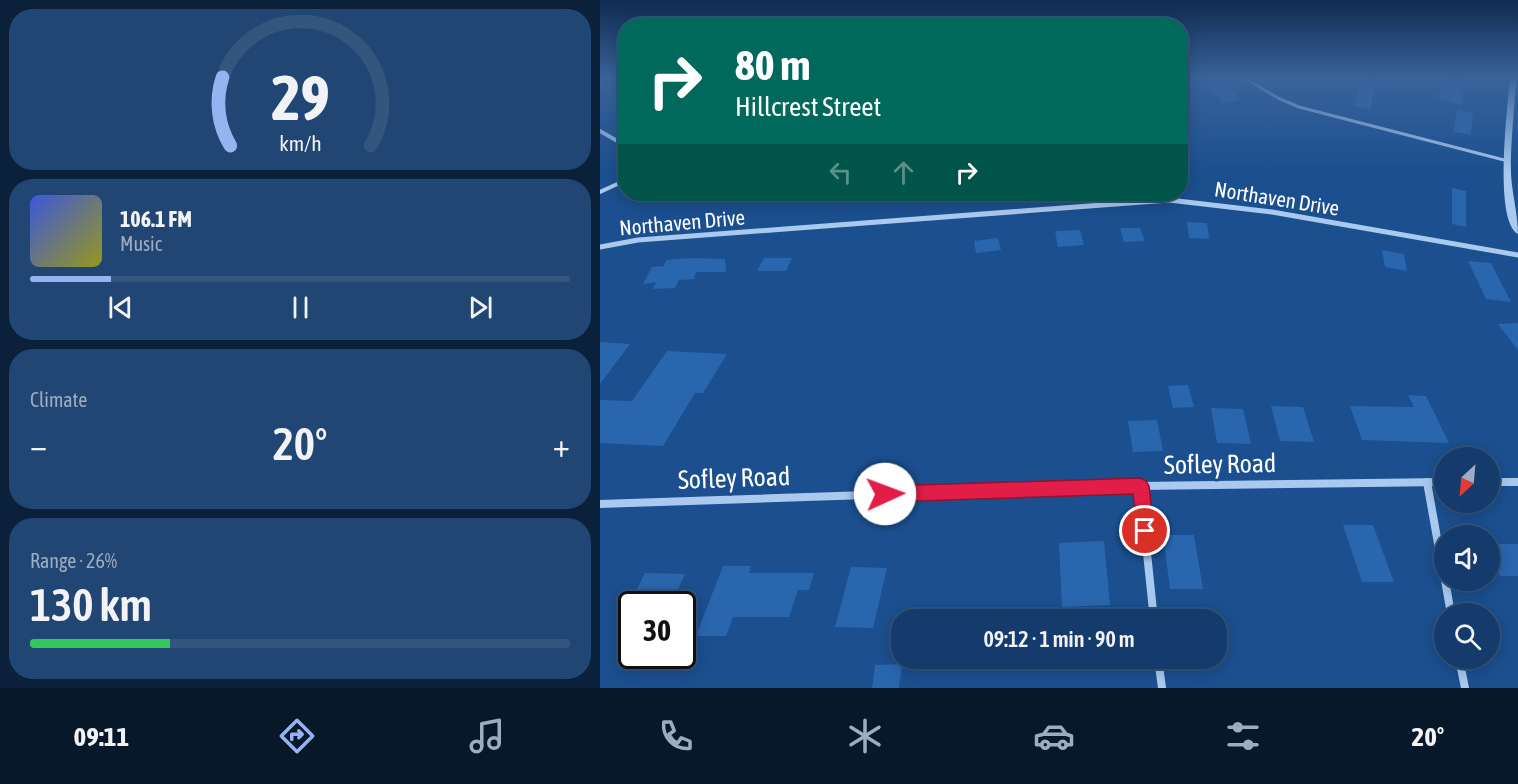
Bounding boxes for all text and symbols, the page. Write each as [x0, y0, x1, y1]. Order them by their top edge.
text: 80 m [735, 41, 810, 89]
icon: right [636, 42, 714, 120]
text: 29 [271, 63, 329, 134]
text: Hillcrest Street [735, 91, 881, 122]
text: km/h [279, 132, 321, 157]
icon: left [824, 156, 857, 189]
icon: ahead [887, 156, 920, 189]
icon: right [950, 156, 983, 189]
street label: Northaven Drive [1213, 176, 1341, 220]
street label: Northaven Drive [618, 205, 746, 239]
text: 106.1 FM [120, 206, 192, 232]
text: Music [120, 232, 162, 255]
icon: previous [104, 291, 137, 324]
icon: pause [284, 291, 317, 324]
icon: next [464, 291, 497, 324]
text: Climate [30, 388, 87, 411]
text: 20° [273, 418, 327, 470]
text: − [30, 426, 47, 464]
text: + [553, 426, 570, 464]
north arrow [1434, 447, 1500, 513]
map controls [1434, 447, 1500, 669]
street label: Sofley Road [1164, 448, 1276, 480]
street label: Sofley Road [677, 461, 791, 495]
position arrow [853, 462, 917, 526]
pin [1119, 505, 1170, 556]
icon: arrive [1128, 514, 1161, 547]
button: sound [1434, 525, 1500, 591]
text: Range · 26% [30, 549, 117, 572]
text: 130 km [30, 579, 152, 631]
speed limit sign: 30 [618, 591, 696, 669]
button: search [1434, 603, 1500, 669]
text: 09:12 · 1 min · 90 m [983, 626, 1135, 652]
icon: directions [276, 715, 318, 757]
icon: music [466, 715, 508, 757]
icon: phone [655, 715, 697, 757]
icon: climate [844, 715, 886, 757]
icon: car [1033, 715, 1075, 757]
icon: filters [1222, 715, 1264, 757]
text: 09:11 [74, 721, 129, 752]
text: 20° [1411, 721, 1444, 752]

